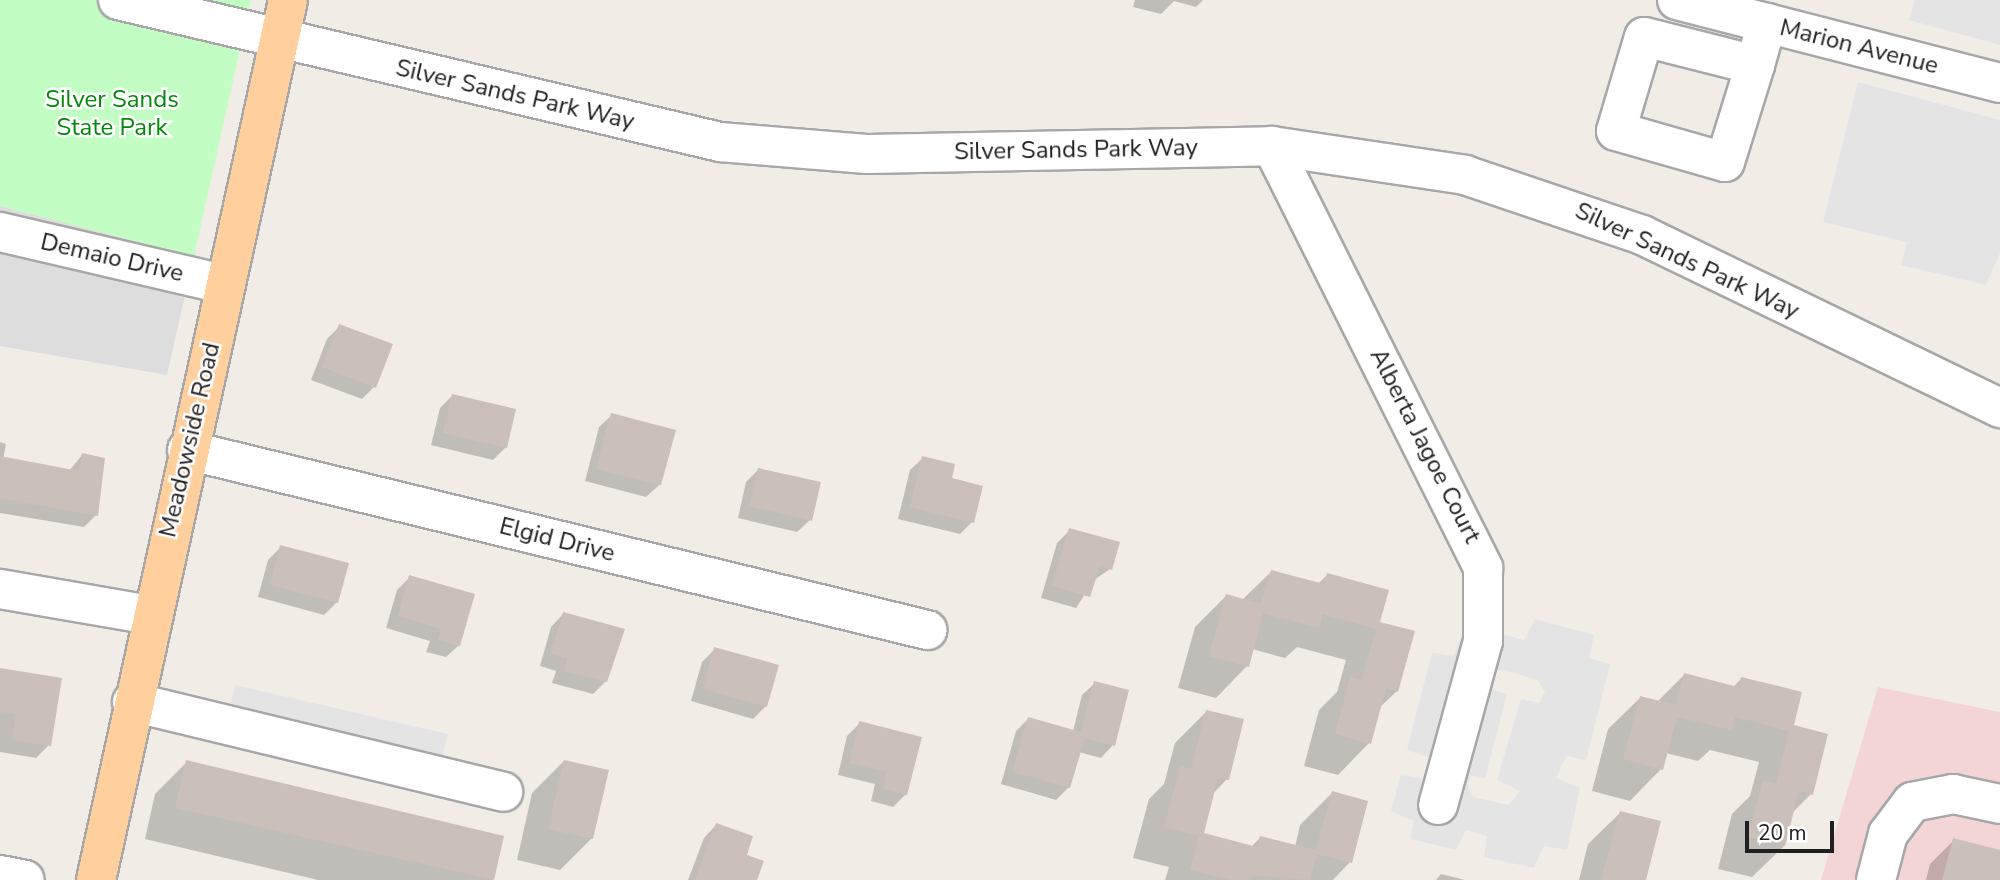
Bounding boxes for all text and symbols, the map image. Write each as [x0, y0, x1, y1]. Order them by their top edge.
street label: Marion Avenue [1777, 13, 1941, 81]
street label: Silver Sands Park Way [393, 54, 637, 136]
park label: Silver Sands State Park [45, 86, 179, 142]
street label: Silver Sands Park Way [954, 133, 1198, 167]
street label: Silver Sands Park Way [1570, 196, 1804, 326]
street label: Demaio Drive [38, 228, 186, 288]
street label: Meadowside Road [154, 340, 226, 540]
street label: Alberta Jagoe Court [1363, 344, 1487, 548]
street label: Elgid Drive [496, 512, 618, 568]
scale bar [1748, 806, 1837, 850]
text: 20 m [1758, 819, 1807, 847]

